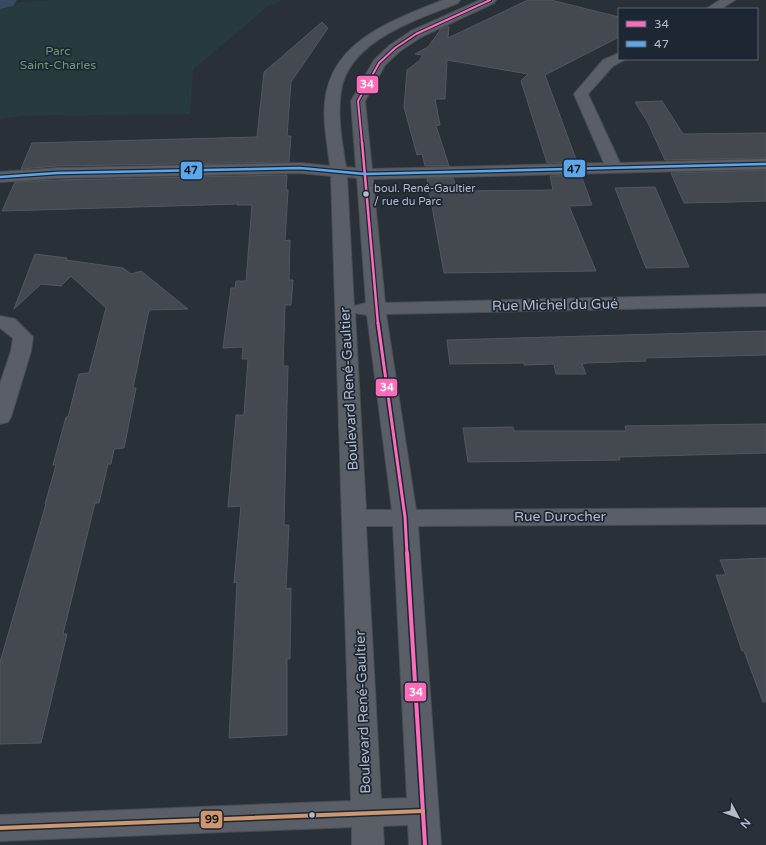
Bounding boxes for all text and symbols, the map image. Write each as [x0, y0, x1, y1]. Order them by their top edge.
legend [618, 8, 758, 60]
text: 34 [654, 17, 670, 31]
text: 47 [654, 37, 669, 51]
park label: Parc Saint-Charles [20, 44, 96, 72]
line badge: 34 [356, 75, 379, 94]
text: 34 [360, 78, 374, 91]
line badge: 47 [563, 159, 586, 178]
line badge: 47 [180, 161, 203, 180]
text: 47 [567, 163, 581, 176]
text: 47 [184, 164, 198, 177]
place label: boul. René-Gaultier / rue du Parc [374, 182, 476, 208]
marker: boul. René-Gaultier / rue du Parc [361, 189, 371, 199]
street label: Rue Michel du Gué [492, 295, 618, 315]
street label: Boulevard René-Gaultier [336, 306, 362, 471]
line badge: 34 [375, 378, 398, 397]
text: 34 [380, 381, 394, 394]
street label: Rue Durocher [514, 508, 607, 525]
street label: Boulevard René-Gaultier [352, 629, 374, 794]
line badge: 34 [404, 682, 427, 702]
text: 34 [409, 686, 423, 699]
north arrow [718, 797, 758, 837]
line badge: 99 [200, 810, 223, 829]
unlabelled marker [307, 810, 317, 820]
text: 99 [205, 813, 219, 826]
text: N [737, 816, 753, 831]

